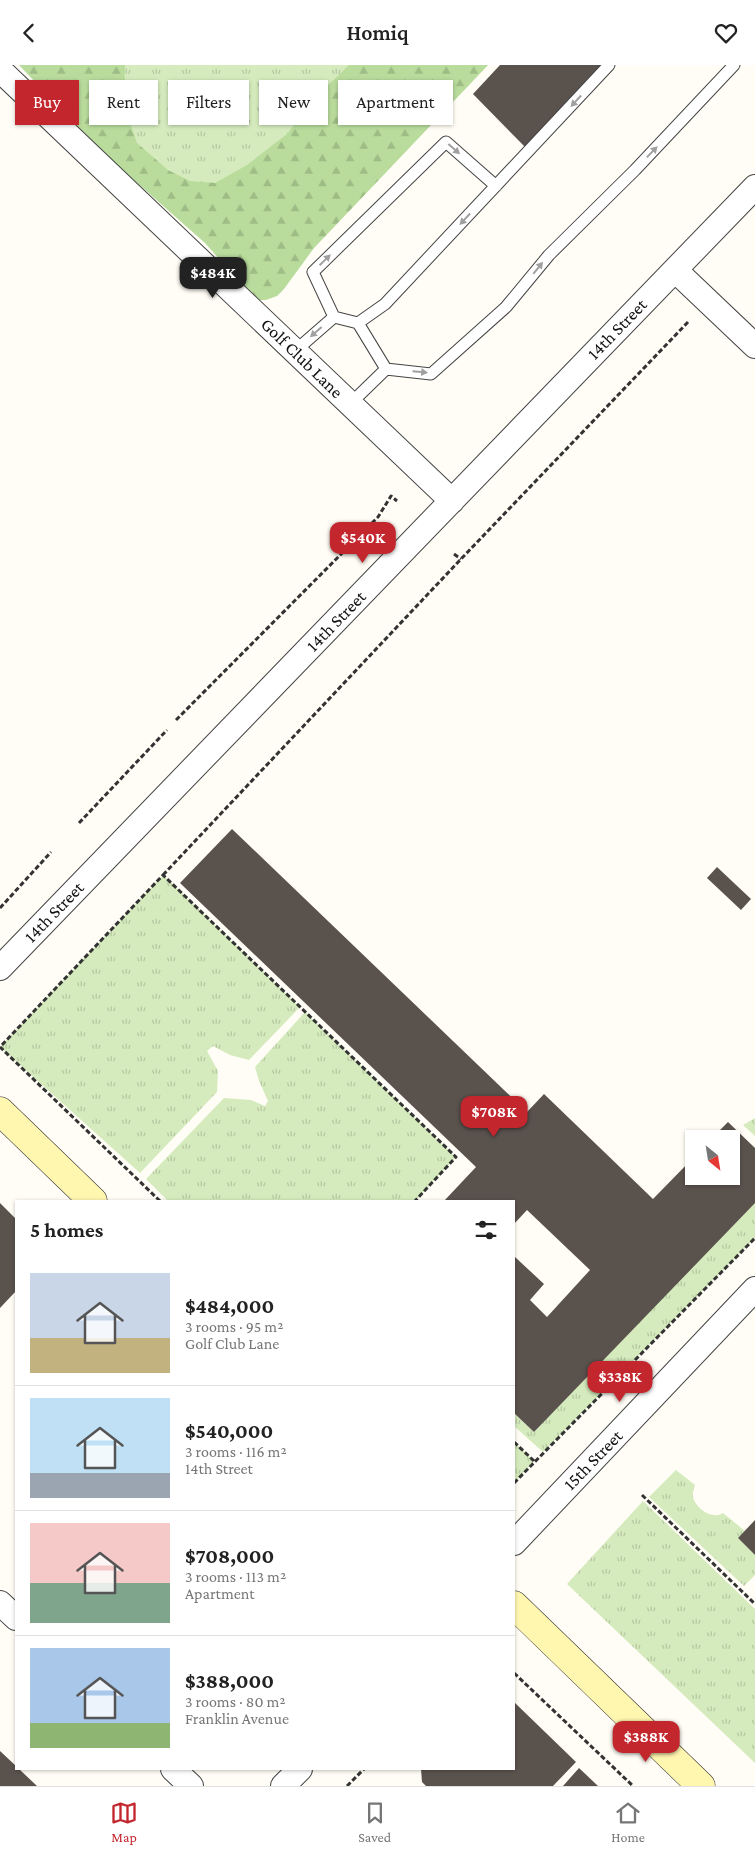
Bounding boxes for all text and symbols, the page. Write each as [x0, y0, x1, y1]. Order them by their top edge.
icon: back [15, 19, 43, 47]
icon: heart [712, 19, 740, 47]
text: Homiq [346, 20, 409, 45]
chip: Buy [15, 80, 79, 125]
chip: Rent [89, 80, 158, 125]
chip: Filters [168, 80, 249, 125]
chip: New [259, 80, 328, 125]
chip: Apartment [338, 80, 453, 125]
one-way arrow [570, 94, 582, 106]
one-way arrow [448, 144, 461, 155]
one-way arrow [646, 146, 658, 158]
one-way arrow [459, 213, 471, 225]
one-way arrow [319, 254, 331, 266]
pin: $484K [178, 257, 248, 299]
one-way arrow [533, 261, 544, 274]
text: $484K [191, 264, 235, 281]
street label: 14th Street [583, 294, 651, 363]
street label: Golf Club Lane [257, 314, 347, 402]
one-way arrow [311, 326, 323, 338]
one-way arrow [412, 369, 428, 377]
pin: $540K [328, 521, 398, 564]
text: $540K [341, 529, 385, 546]
street label: 14th Street [302, 586, 370, 655]
street label: 14th Street [20, 877, 88, 946]
pin: $708K [459, 1095, 529, 1138]
text: $708K [472, 1103, 516, 1120]
north arrow [685, 1130, 740, 1185]
map controls [685, 1130, 740, 1185]
icon: filters [472, 1216, 500, 1244]
text: 5 homes [30, 1218, 103, 1242]
icon: home [70, 1293, 130, 1353]
text: $484,000 [185, 1294, 274, 1318]
text: 3 rooms · 95 m² [185, 1318, 283, 1335]
text: Golf Club Lane [185, 1335, 279, 1352]
pin: $338K [585, 1361, 655, 1403]
text: $338K [598, 1368, 642, 1385]
icon: home [70, 1418, 130, 1478]
text: $540,000 [185, 1419, 273, 1443]
street label: 15th Street [560, 1425, 627, 1494]
text: 3 rooms · 116 m² [185, 1443, 287, 1460]
text: 14th Street [185, 1460, 253, 1477]
icon: home [70, 1543, 130, 1603]
text: $708,000 [185, 1544, 274, 1568]
text: 3 rooms · 113 m² [185, 1568, 286, 1585]
text: Apartment [185, 1585, 255, 1602]
icon: home [70, 1668, 130, 1728]
text: $388,000 [185, 1669, 274, 1693]
text: 3 rooms · 80 m² [185, 1693, 286, 1710]
text: Franklin Avenue [185, 1710, 289, 1727]
pin: $388K [611, 1721, 681, 1763]
text: $388K [624, 1728, 668, 1745]
tab: Map [110, 1799, 138, 1845]
tab: Saved [358, 1799, 391, 1845]
tab: Home [611, 1799, 645, 1845]

